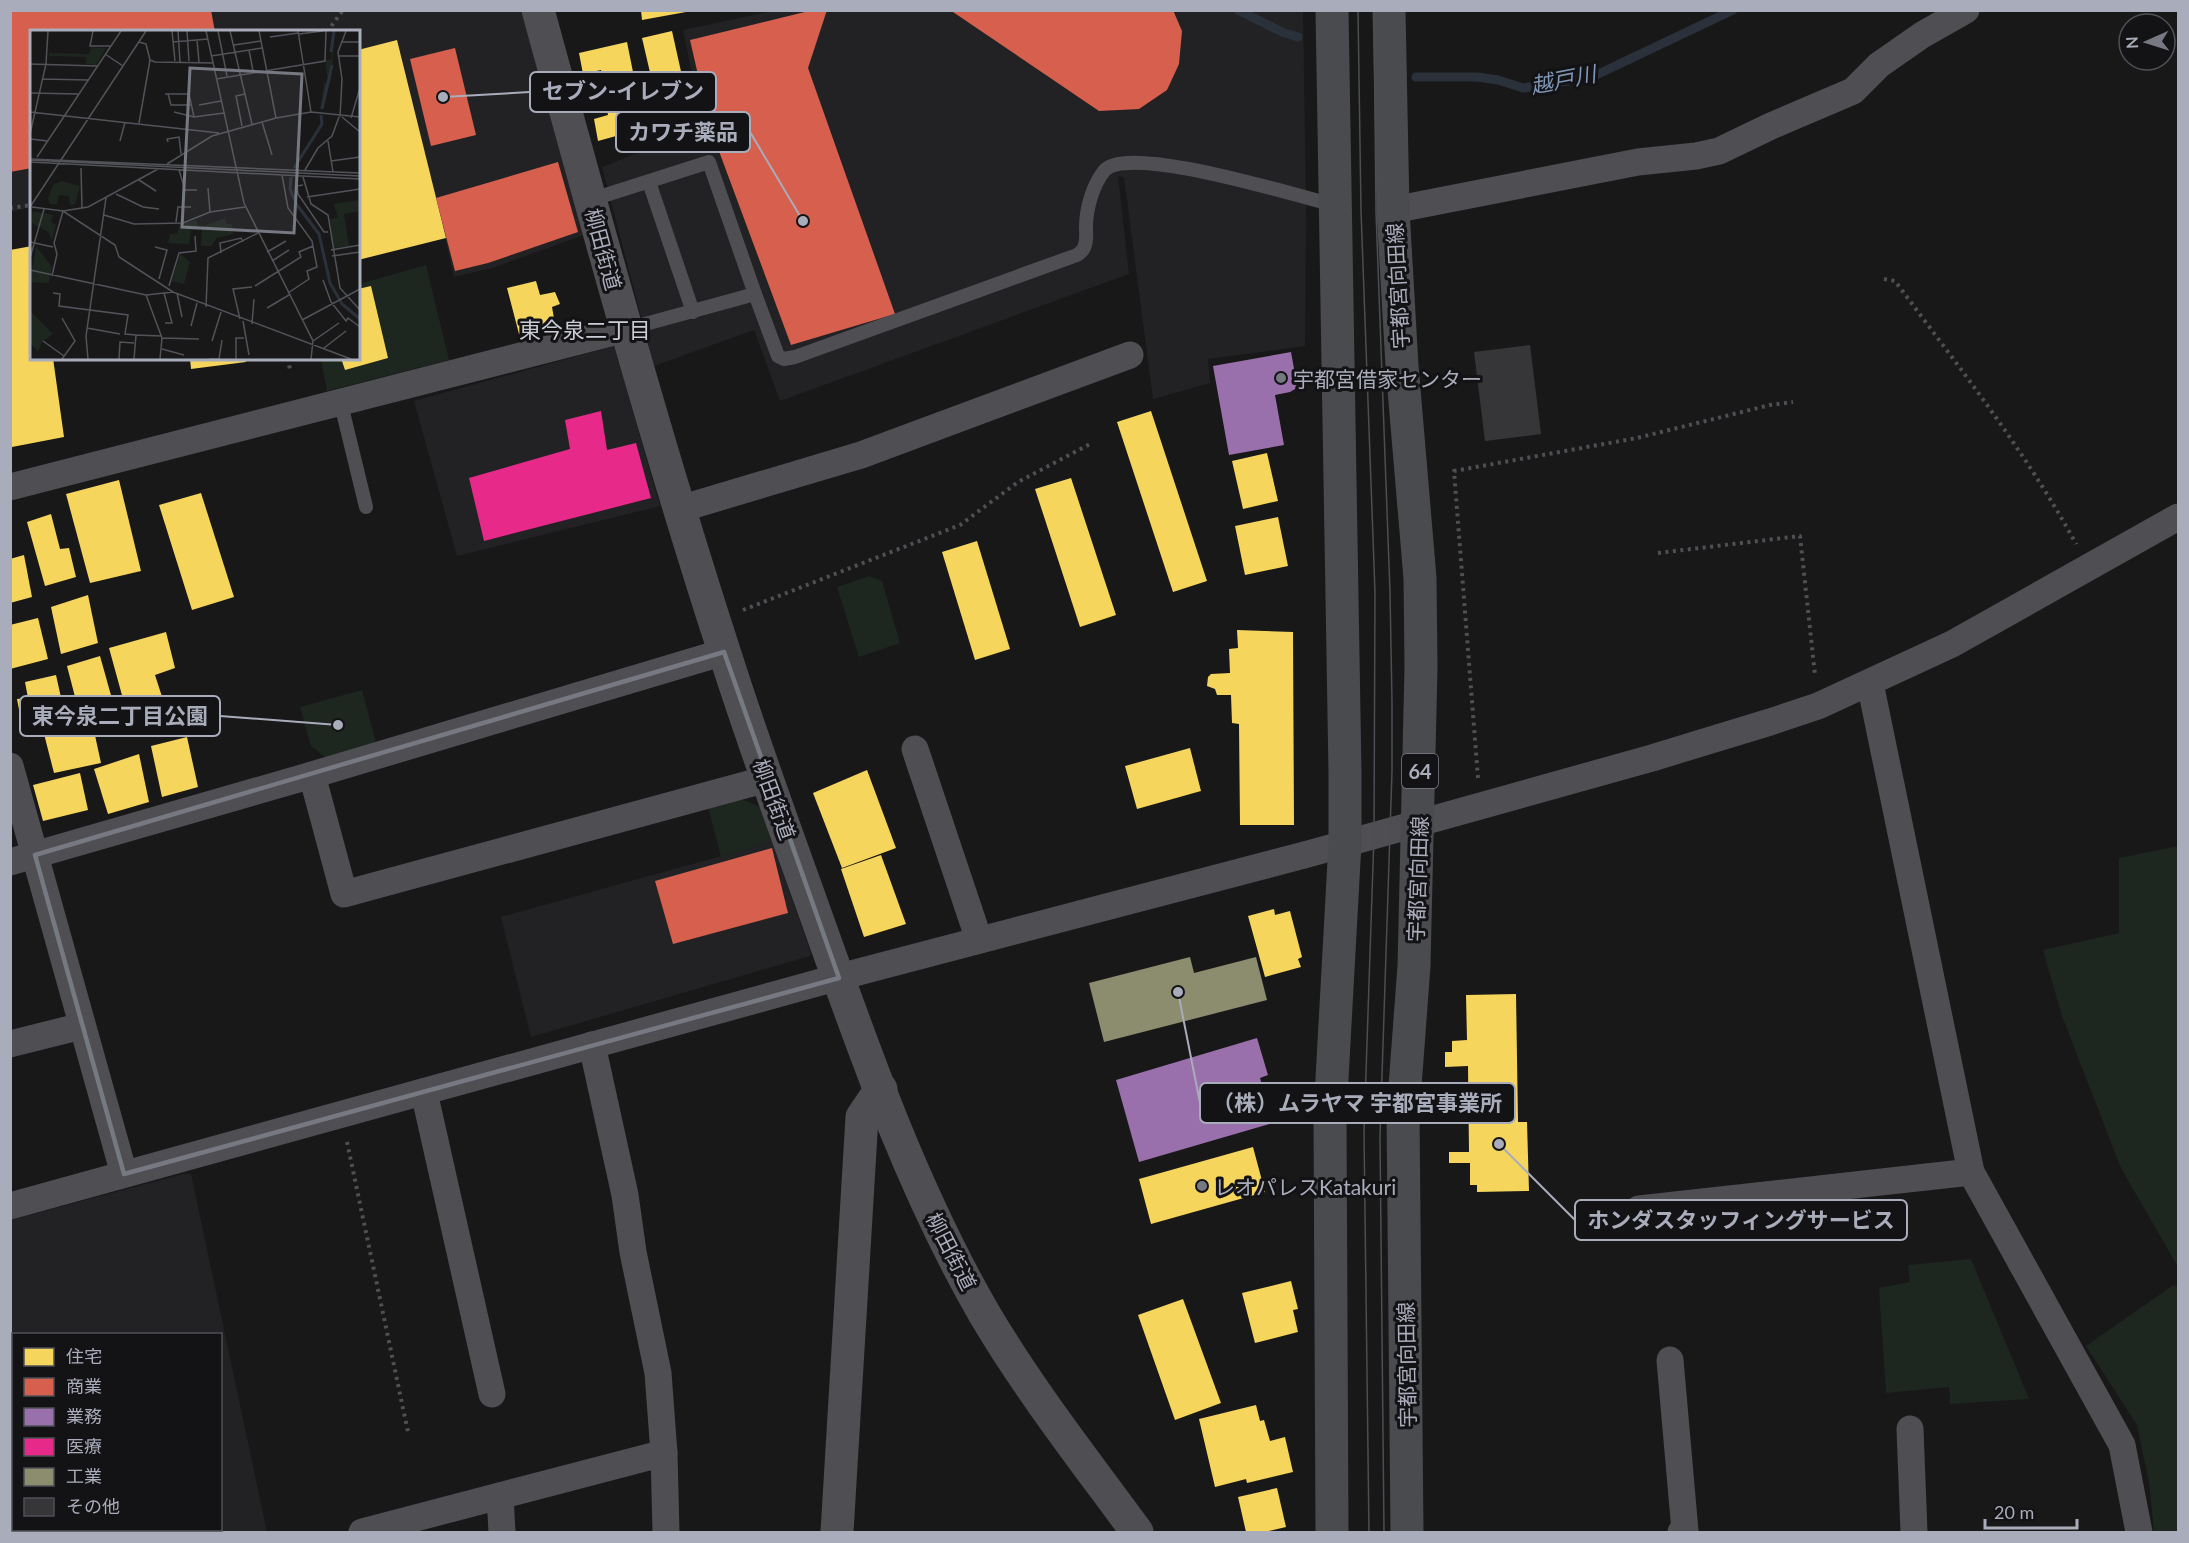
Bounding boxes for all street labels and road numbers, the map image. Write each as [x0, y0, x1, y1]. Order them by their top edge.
street label: 柳田街道 [581, 205, 627, 293]
street label: 宇都宮向田線 [1381, 222, 1413, 350]
road number: 64 [1402, 754, 1438, 788]
street label: 柳田街道 [749, 755, 801, 843]
street label: 宇都宮向田線 [1402, 816, 1432, 942]
street label: 柳田街道 [922, 1208, 982, 1294]
street label: 宇都宮向田線 [1392, 1302, 1420, 1428]

